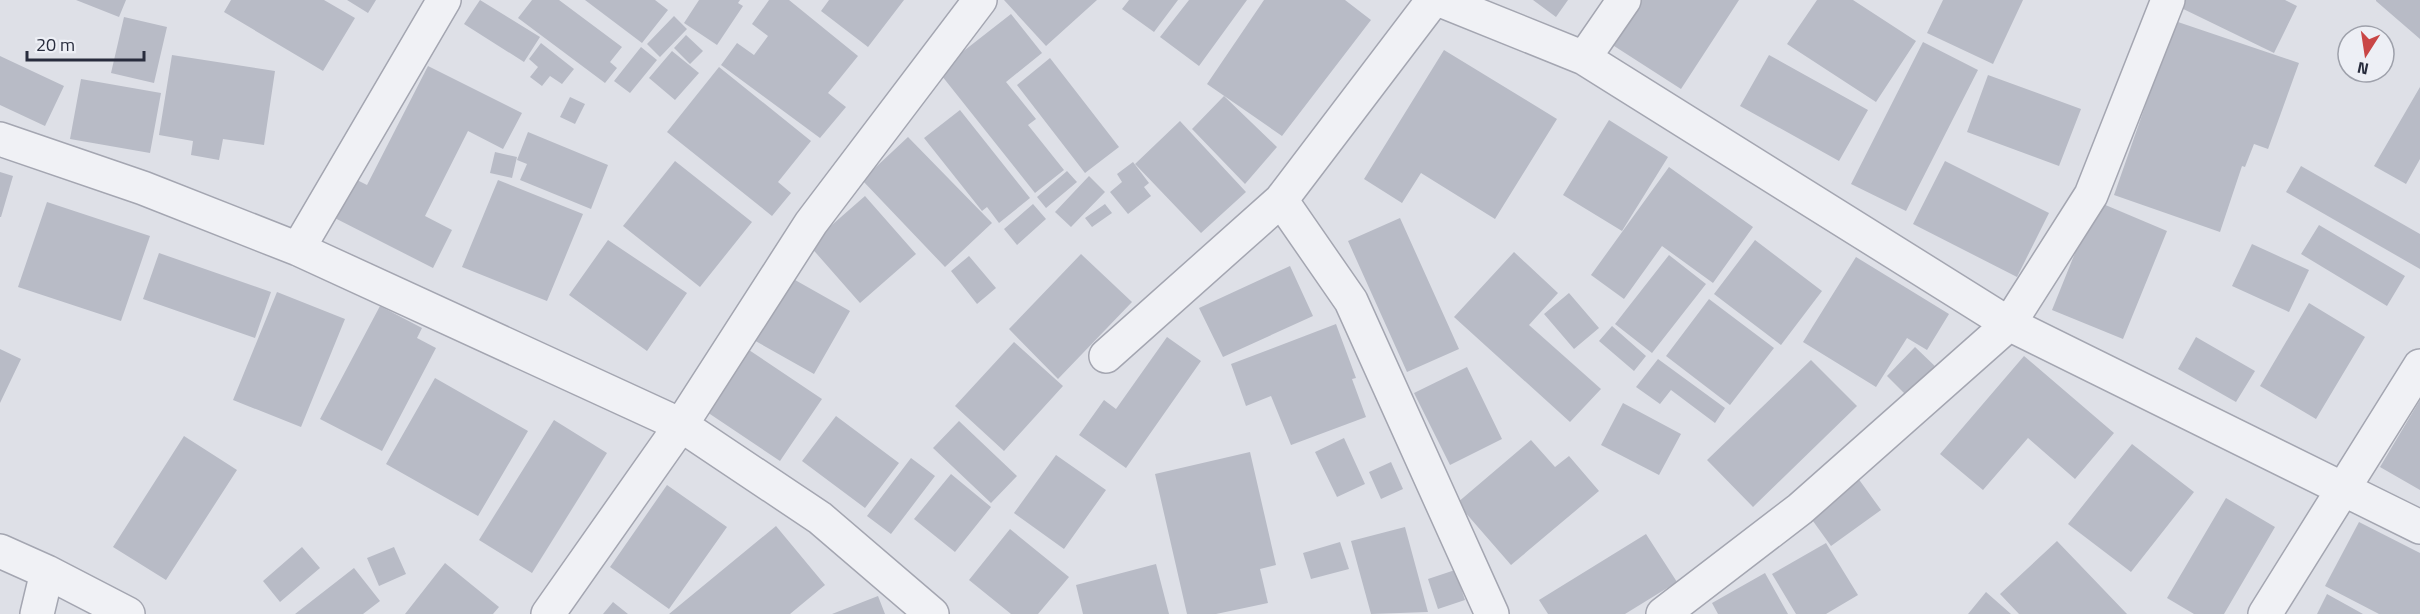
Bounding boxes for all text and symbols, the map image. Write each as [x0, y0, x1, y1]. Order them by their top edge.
scale bar [27, 24, 144, 62]
north arrow [2336, 24, 2396, 84]
text: 20 m [36, 31, 75, 58]
text: N [2355, 56, 2371, 82]

